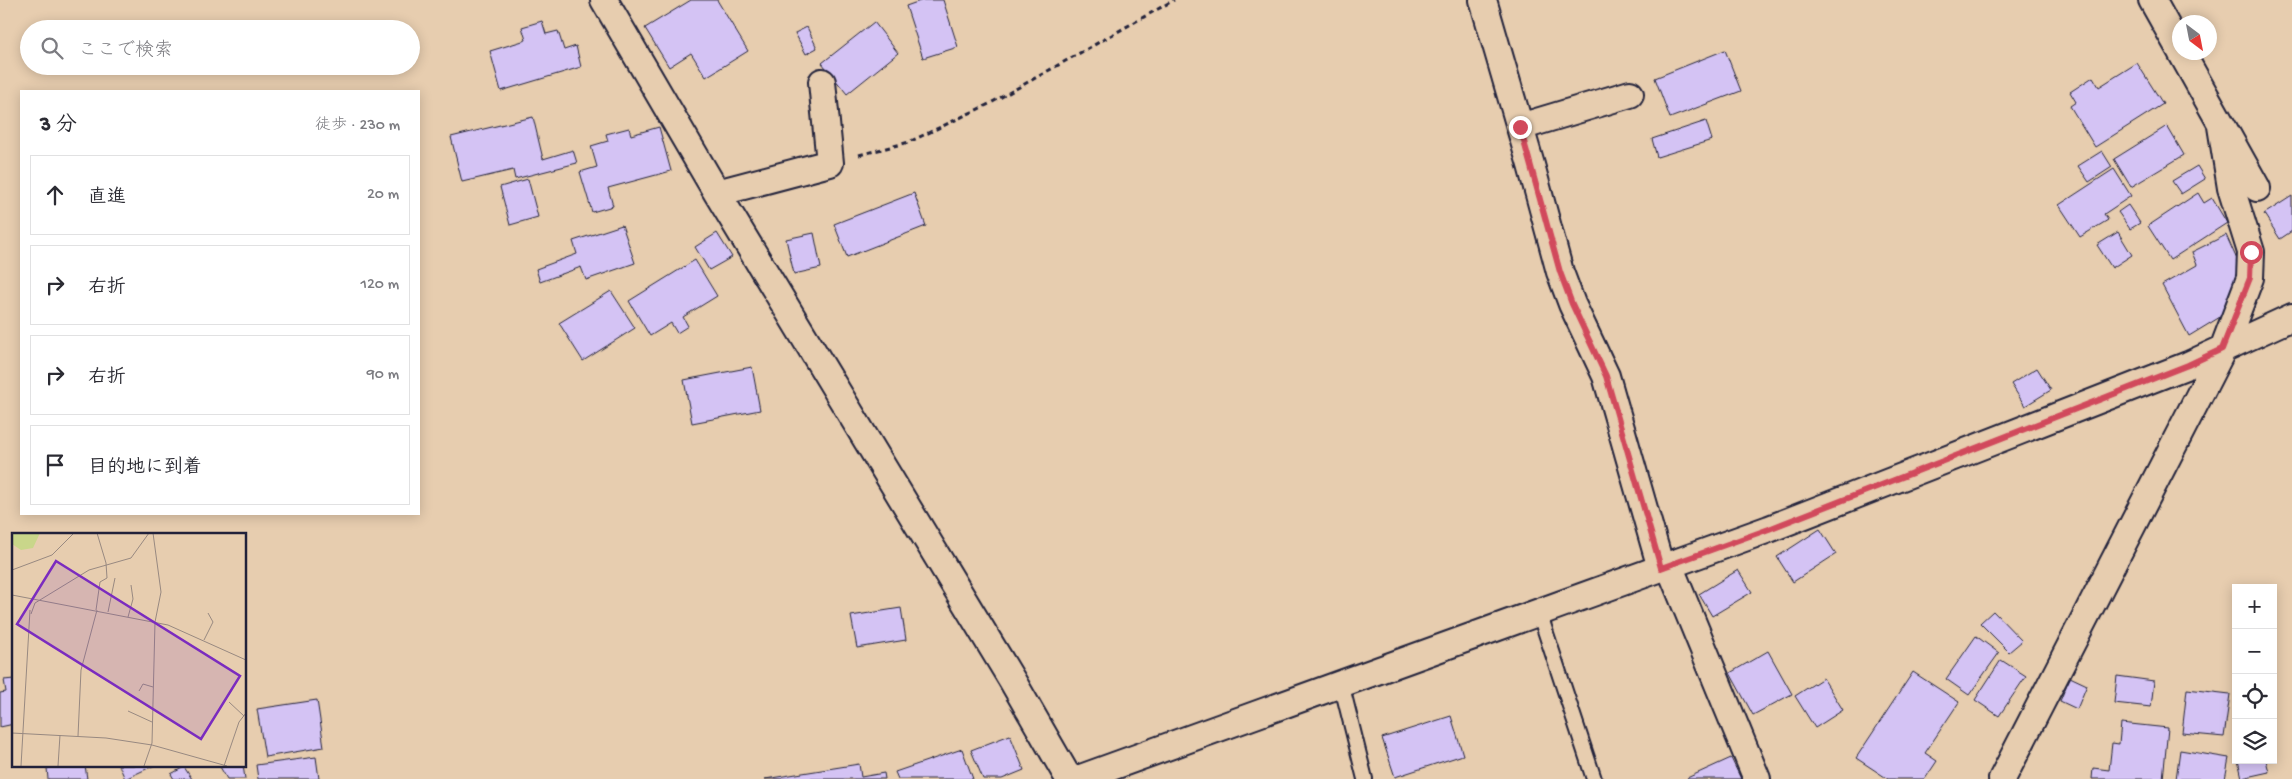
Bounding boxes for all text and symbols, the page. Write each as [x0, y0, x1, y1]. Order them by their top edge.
north arrow [2172, 15, 2217, 60]
search box [20, 20, 420, 75]
icon: search [38, 34, 66, 62]
text: ここで検索 [78, 40, 173, 63]
text: 3 分 [40, 114, 77, 139]
route end [1509, 116, 1532, 139]
text: 徒歩 · 230 m [315, 117, 400, 136]
icon: ahead [41, 181, 69, 209]
text: 20 m [367, 186, 399, 205]
text: 直進 [88, 187, 126, 210]
route start [2240, 241, 2263, 264]
icon: right [41, 271, 69, 299]
text: 120 m [360, 276, 399, 295]
text: 右折 [88, 277, 126, 300]
icon: right [41, 361, 69, 389]
text: 90 m [367, 366, 399, 385]
text: 右折 [88, 367, 126, 390]
icon: arrive [41, 451, 69, 479]
text: 目的地に到着 [88, 457, 202, 480]
inset map [12, 533, 246, 766]
map controls [2232, 584, 2277, 764]
button: + [2232, 584, 2277, 629]
button: − [2232, 629, 2277, 674]
button: locate [2232, 674, 2277, 719]
button: layers [2232, 719, 2277, 764]

